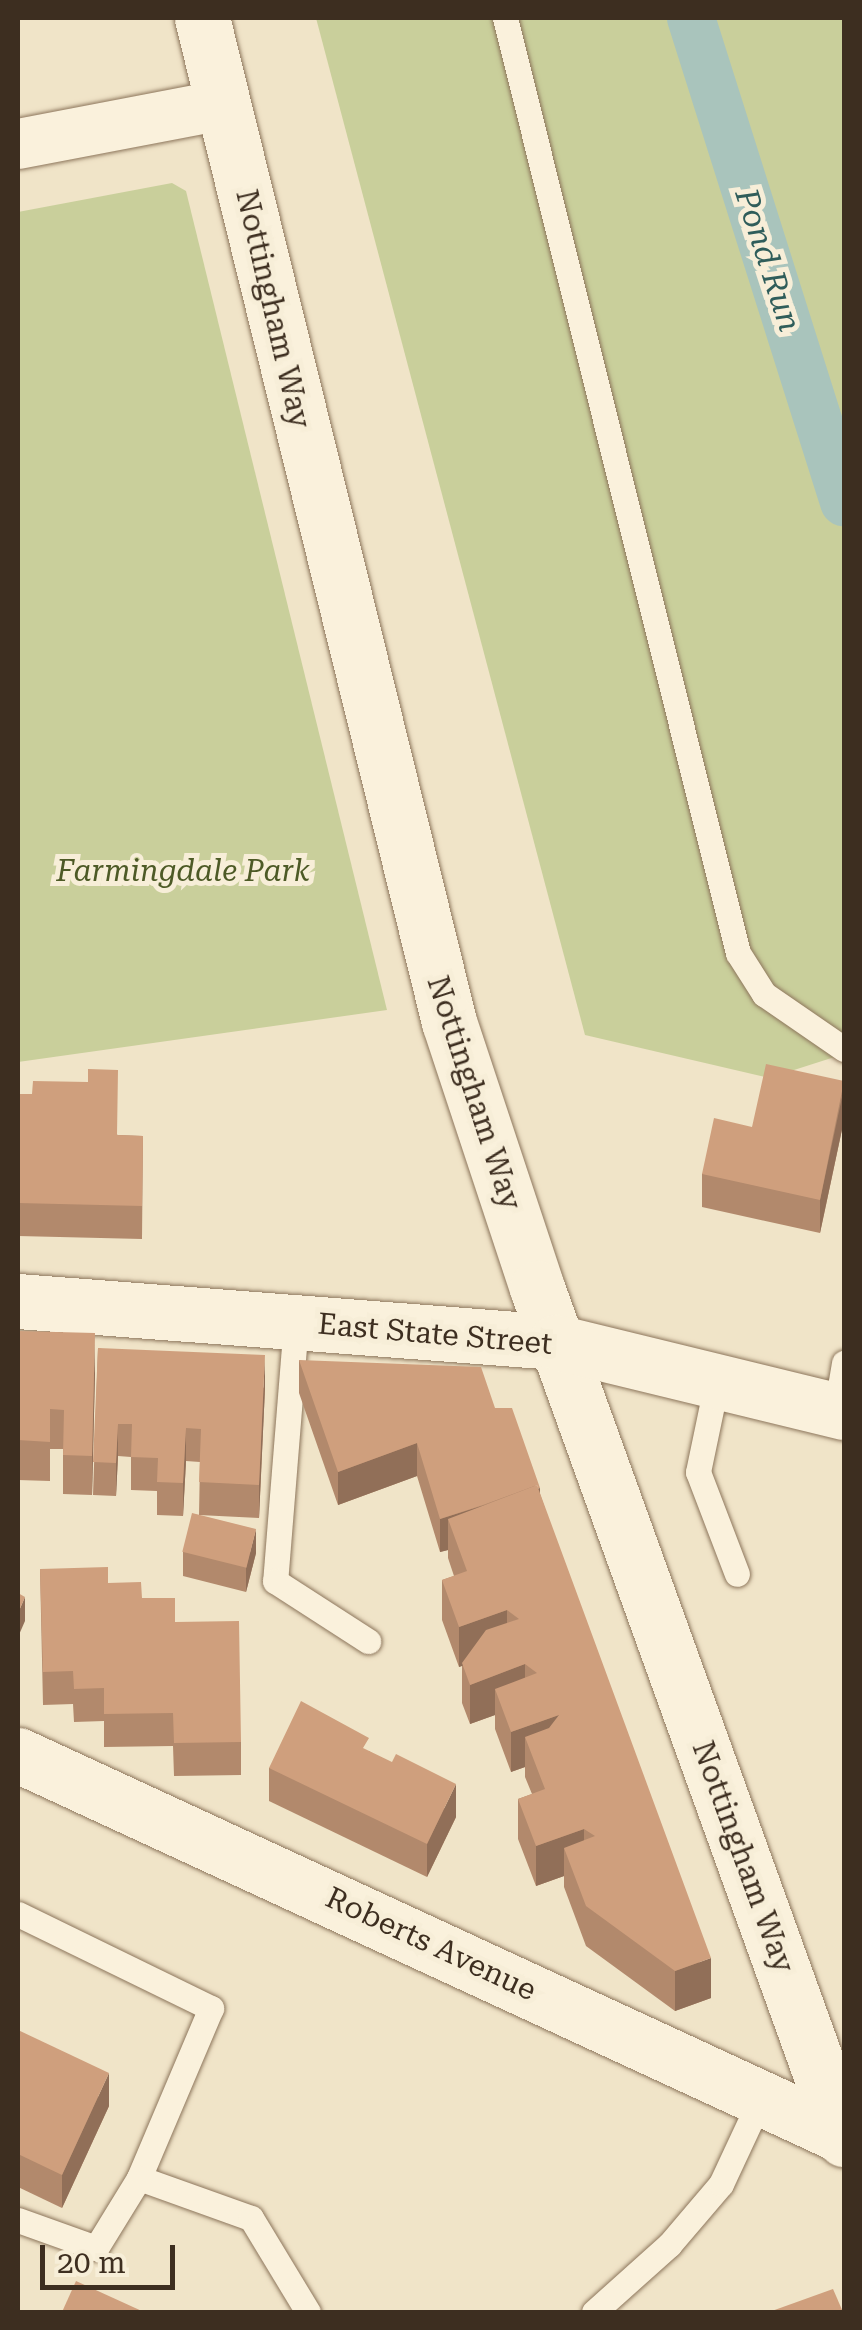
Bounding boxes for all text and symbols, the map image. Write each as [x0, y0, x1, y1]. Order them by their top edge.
water label: Pond Run [727, 184, 809, 336]
street label: Nottingham Way [228, 186, 318, 432]
park label: Farmingdale Park [56, 853, 310, 889]
street label: Nottingham Way [419, 972, 529, 1214]
street label: East State Street [316, 1306, 554, 1362]
street label: Nottingham Way [684, 1736, 802, 1978]
street label: Roberts Avenue [320, 1880, 542, 2008]
scale bar [45, 2225, 180, 2287]
text: 20 m [57, 2245, 126, 2280]

